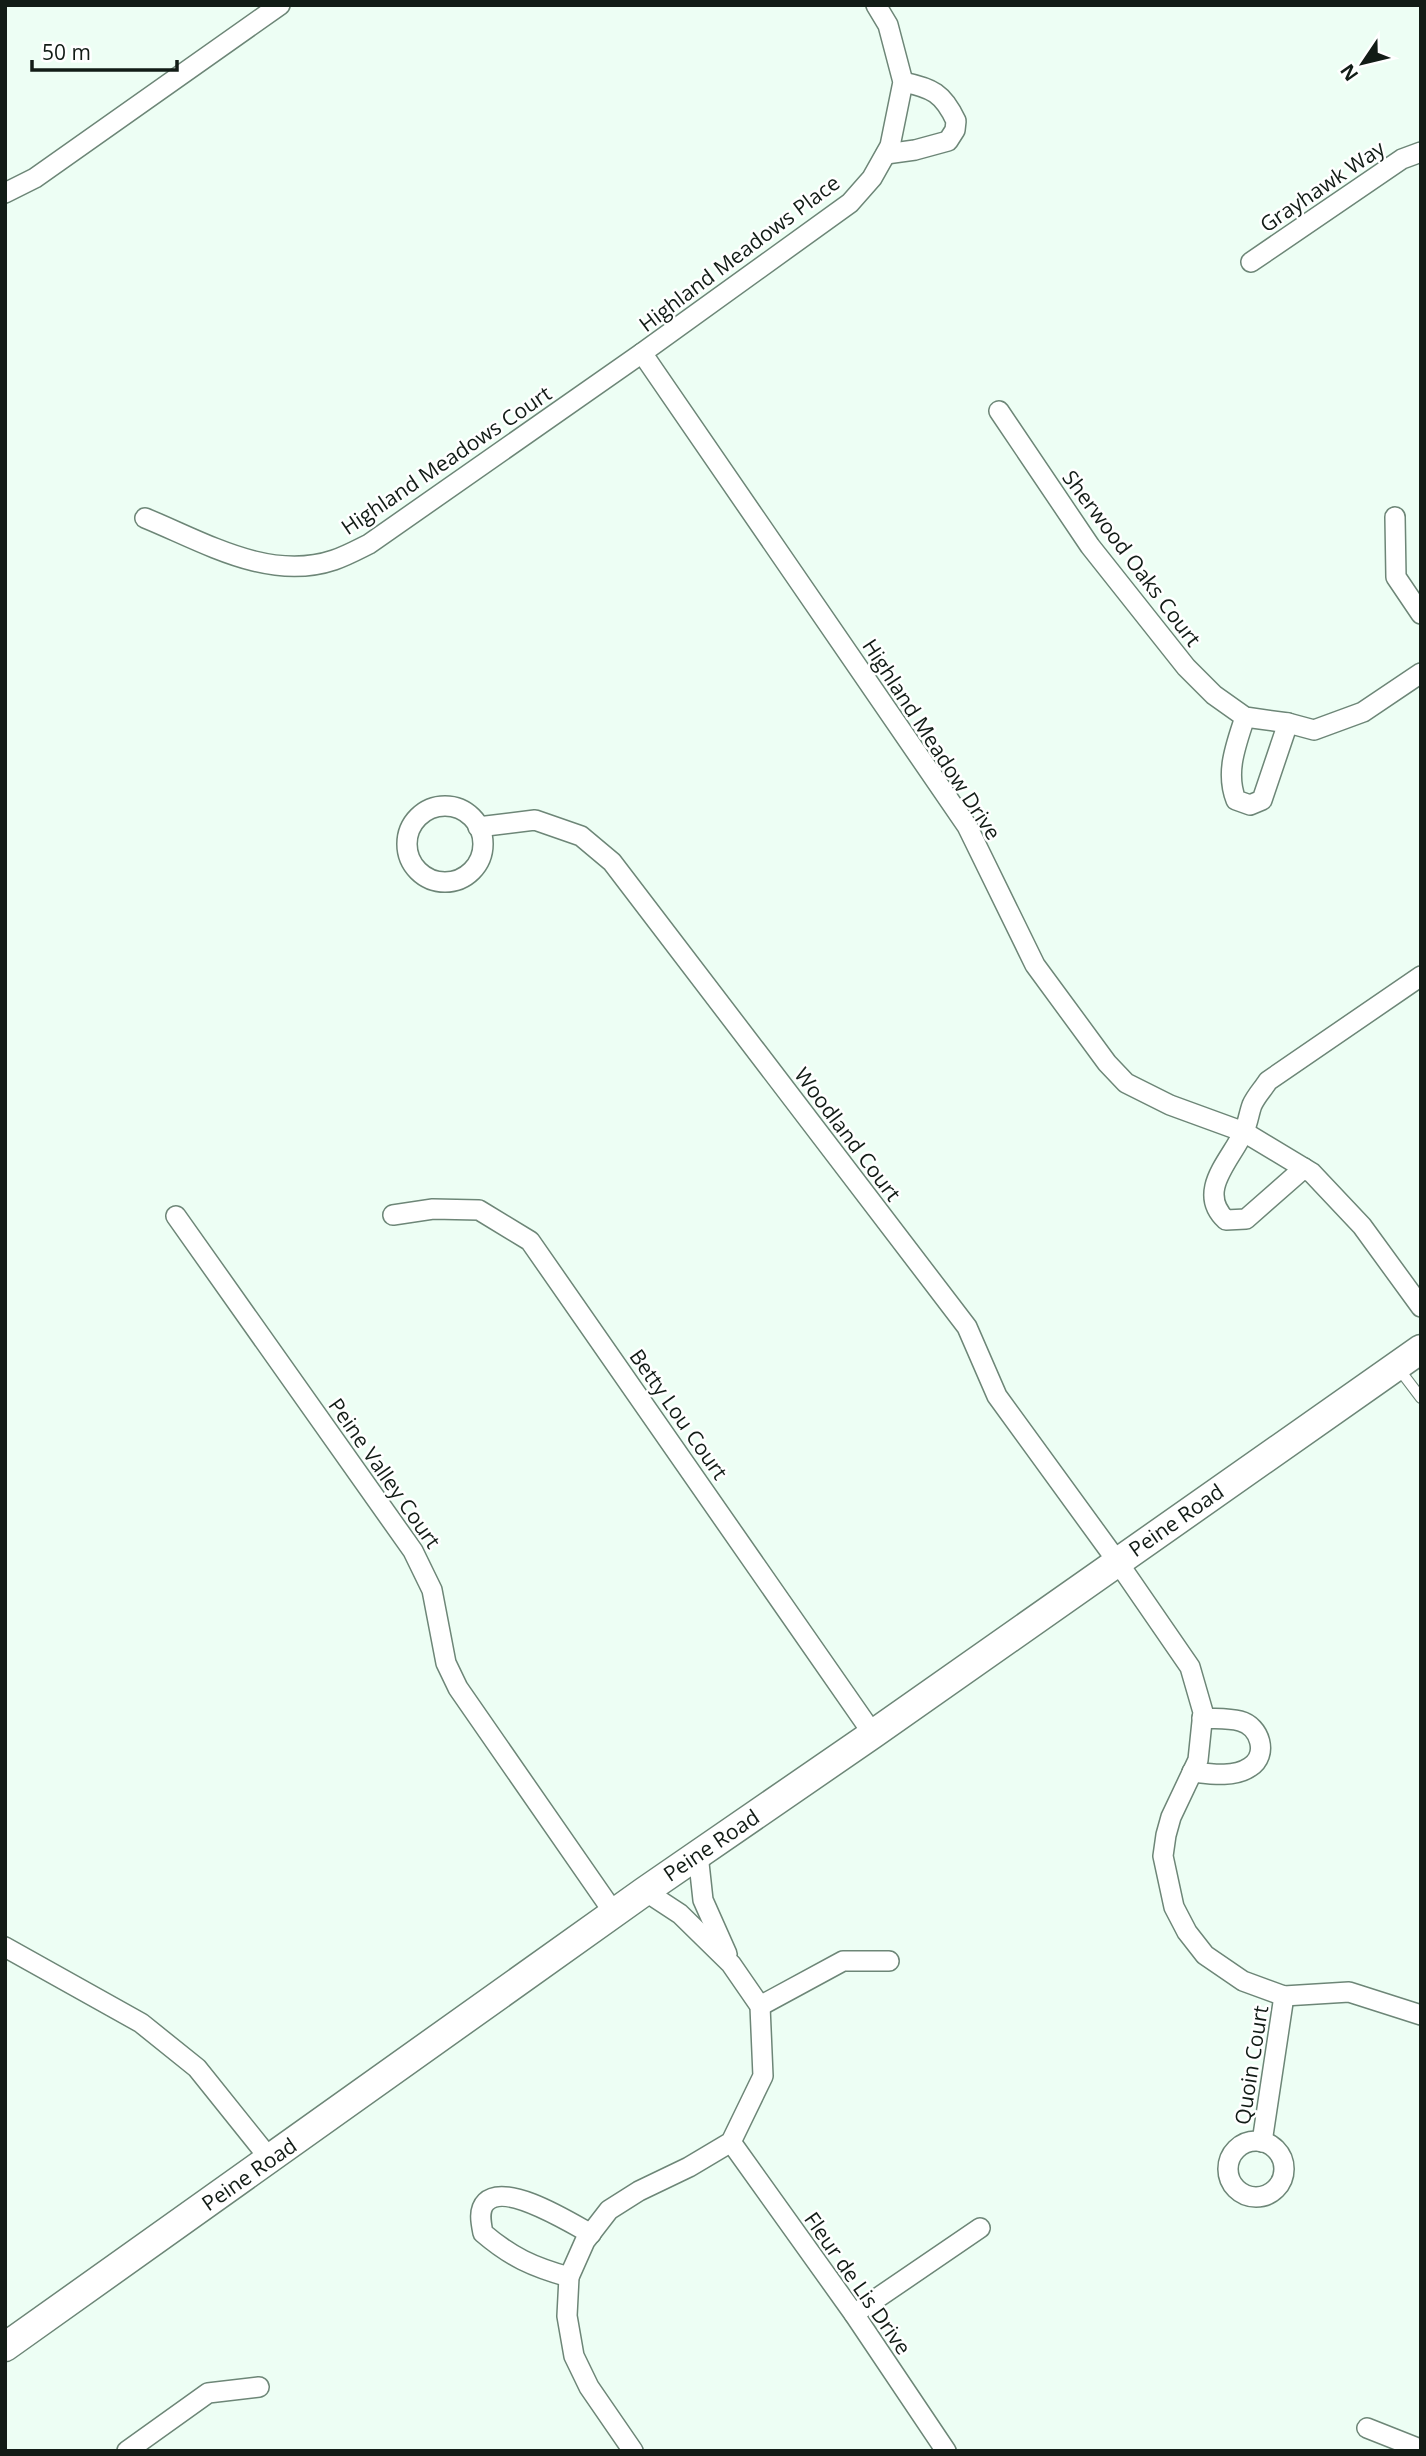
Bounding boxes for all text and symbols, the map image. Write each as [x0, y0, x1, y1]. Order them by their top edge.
scale bar [32, 28, 177, 72]
north arrow [1328, 28, 1398, 98]
text: 50 m [42, 38, 91, 66]
text: N [1334, 59, 1364, 87]
street label: Grayhawk Way [1254, 134, 1390, 238]
street label: Highland Meadows Place [633, 168, 845, 338]
street label: Highland Meadows Court [336, 379, 556, 541]
street label: Sherwood Oaks Court [1056, 464, 1208, 652]
street label: Highland Meadow Drive [856, 633, 1008, 845]
street label: Woodland Court [789, 1061, 907, 1207]
street label: Betty Lou Court [624, 1343, 734, 1485]
street label: Peine Valley Court [323, 1392, 447, 1554]
street label: Peine Road [1123, 1477, 1229, 1563]
street label: Peine Road [658, 1803, 764, 1887]
street label: Quoin Court [1228, 2003, 1274, 2127]
street label: Peine Road [196, 2131, 302, 2217]
street label: Fleur de Lis Drive [798, 2206, 918, 2360]

